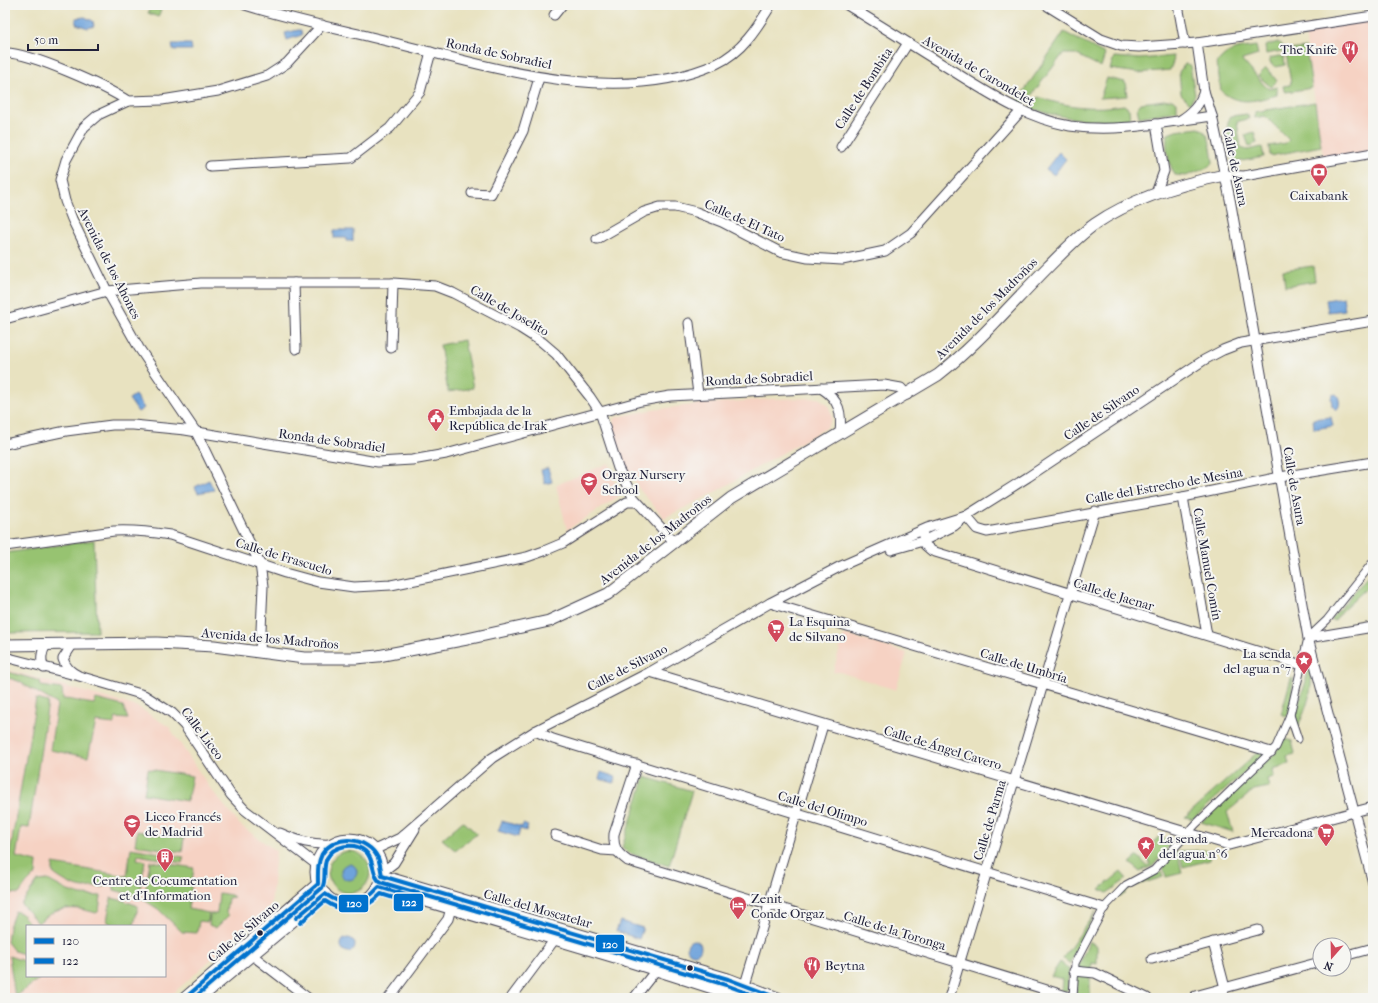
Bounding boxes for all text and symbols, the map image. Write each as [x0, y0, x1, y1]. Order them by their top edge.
scale bar [28, 26, 98, 52]
street label: Avenida de Carondelet [919, 32, 1038, 109]
text: 50 m [34, 33, 58, 47]
street label: Ronda de Sobradiel [445, 35, 554, 72]
restaurant icon: The Knife [1340, 39, 1360, 64]
place label: The Knife [1280, 42, 1338, 57]
street label: Calle de Bombita [831, 44, 896, 132]
street label: Calle de Asura [1220, 127, 1251, 209]
bank icon: Caixabank [1309, 162, 1329, 187]
place label: Caixabank [1290, 188, 1349, 203]
street label: Calle de El Tato [702, 196, 788, 245]
street label: Avenida de los Ahones [75, 204, 144, 322]
street label: Avenida de los Madroños [932, 254, 1041, 363]
street label: Calle de Joselito [468, 282, 552, 339]
street label: Ronda de Sobradiel [705, 368, 814, 389]
street label: Calle de Silvano [1061, 381, 1142, 443]
place label: Embajada de la República de Irak [449, 403, 547, 433]
public building icon: Embajada de la República de Irak [426, 407, 446, 432]
street label: Ronda de Sobradiel [278, 426, 387, 455]
street label: Calle de Asura [1280, 446, 1309, 528]
street label: Calle del Estrecho de Mesina [1084, 464, 1245, 507]
place label: Orgaz Nursery School [602, 467, 687, 497]
school or university icon: Orgaz Nursery School [579, 471, 599, 496]
street label: Avenida de los Madroños [596, 491, 714, 588]
street label: Calle Manuel Comín [1190, 507, 1225, 622]
street label: Calle de Frascuelo [234, 535, 334, 578]
street label: Calle de Jaenar [1072, 575, 1156, 614]
place label: La Esquina de Silvano [789, 614, 851, 644]
supermarket icon: La Esquina de Silvano [766, 618, 786, 643]
street label: Avenida de los Madroños [200, 625, 339, 652]
street label: Calle de Silvano [585, 641, 670, 694]
street label: Calle de Umbría [978, 645, 1070, 686]
place label: La senda del agua nº7 [1223, 646, 1292, 676]
place icon: La senda del agua nº7 [1294, 650, 1314, 675]
street label: Calle Liceo [178, 704, 227, 763]
street label: Calle de Ángel Cavero [882, 722, 1004, 773]
street label: Calle de Parma [970, 777, 1009, 862]
street label: Calle del Olimpo [776, 788, 870, 829]
place label: Liceo Francés de Madrid [145, 809, 221, 839]
school or university icon: Liceo Francés de Madrid [122, 813, 142, 838]
supermarket icon: Mercadona [1316, 822, 1336, 847]
place label: Mercadona [1250, 825, 1314, 840]
place label: La senda del agua nº6 [1159, 831, 1229, 861]
place icon: La senda del agua nº6 [1136, 835, 1156, 860]
building icon: Centre de Cocumentation et d'Information [155, 847, 175, 872]
place label: Centre de Cocumentation et d'Information [93, 873, 238, 903]
street label: Calle del Moscatelar [482, 886, 594, 931]
place label: Zenit Conde Orgaz [751, 891, 825, 921]
line badge: 122 [393, 893, 424, 912]
line badge: 120 [338, 894, 369, 913]
hotel icon: Zenit Conde Orgaz [728, 895, 748, 920]
text: 122 [401, 896, 417, 909]
street label: Calle de Silvano [205, 897, 282, 965]
text: 120 [346, 897, 362, 910]
street label: Calle de la Toronga [842, 908, 949, 953]
legend [26, 925, 166, 977]
unlabelled marker [255, 928, 265, 938]
text: 120 [62, 934, 79, 948]
line badge: 120 [595, 934, 625, 953]
north arrow [1312, 937, 1352, 977]
text: 120 [602, 938, 618, 951]
text: 122 [62, 954, 79, 968]
restaurant icon: Beytna [802, 955, 822, 980]
place label: Beytna [825, 958, 866, 973]
text: N [1322, 958, 1335, 973]
unlabelled marker [685, 963, 695, 973]

